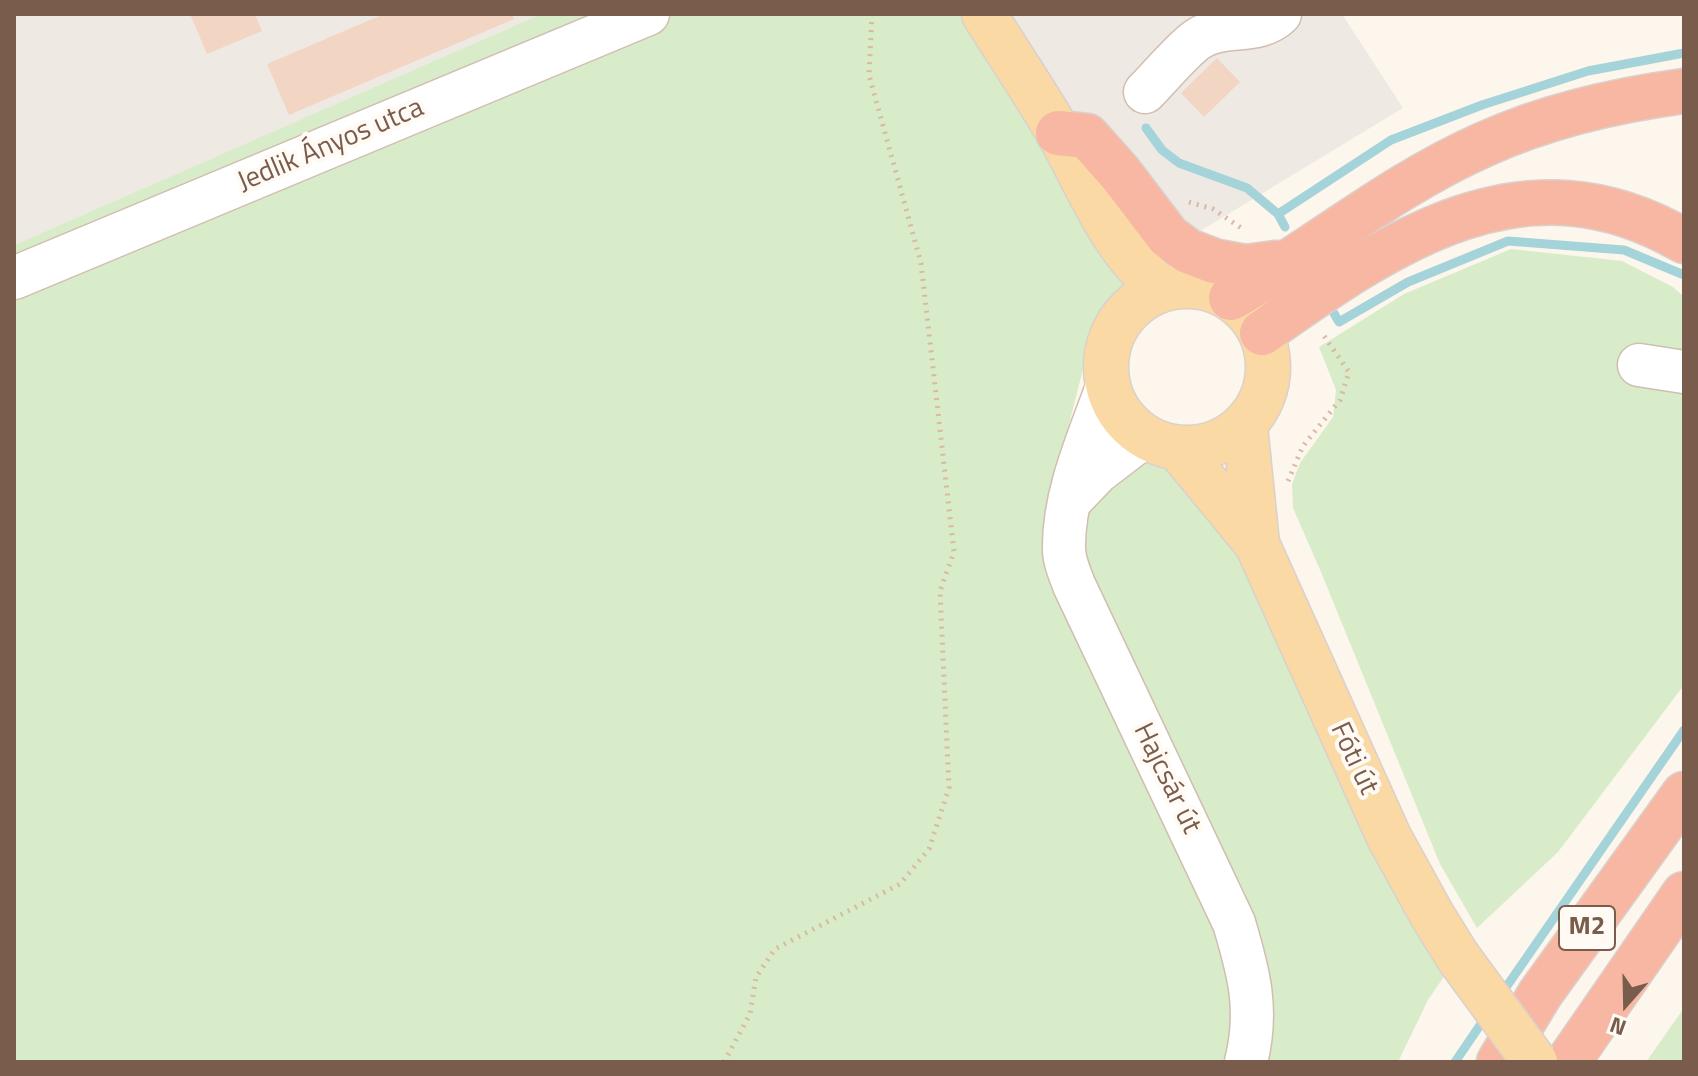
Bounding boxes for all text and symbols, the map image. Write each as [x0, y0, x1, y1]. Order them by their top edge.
street label: Jedlik Ányos utca [233, 92, 429, 200]
street label: Hajcsár út [1125, 718, 1207, 840]
street label: Fóti út [1322, 718, 1384, 800]
road number: M2 [1559, 906, 1615, 950]
north arrow [1586, 964, 1666, 1044]
text: N [1605, 1008, 1631, 1045]

